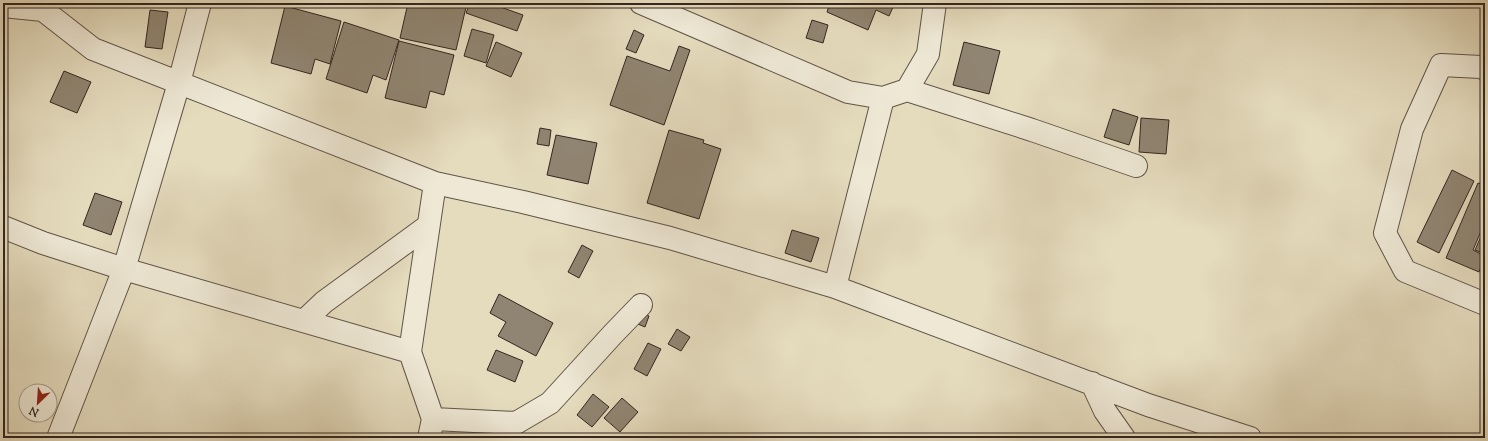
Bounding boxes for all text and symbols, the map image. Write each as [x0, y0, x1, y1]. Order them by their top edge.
north arrow [18, 383, 58, 423]
text: N [27, 402, 42, 421]

